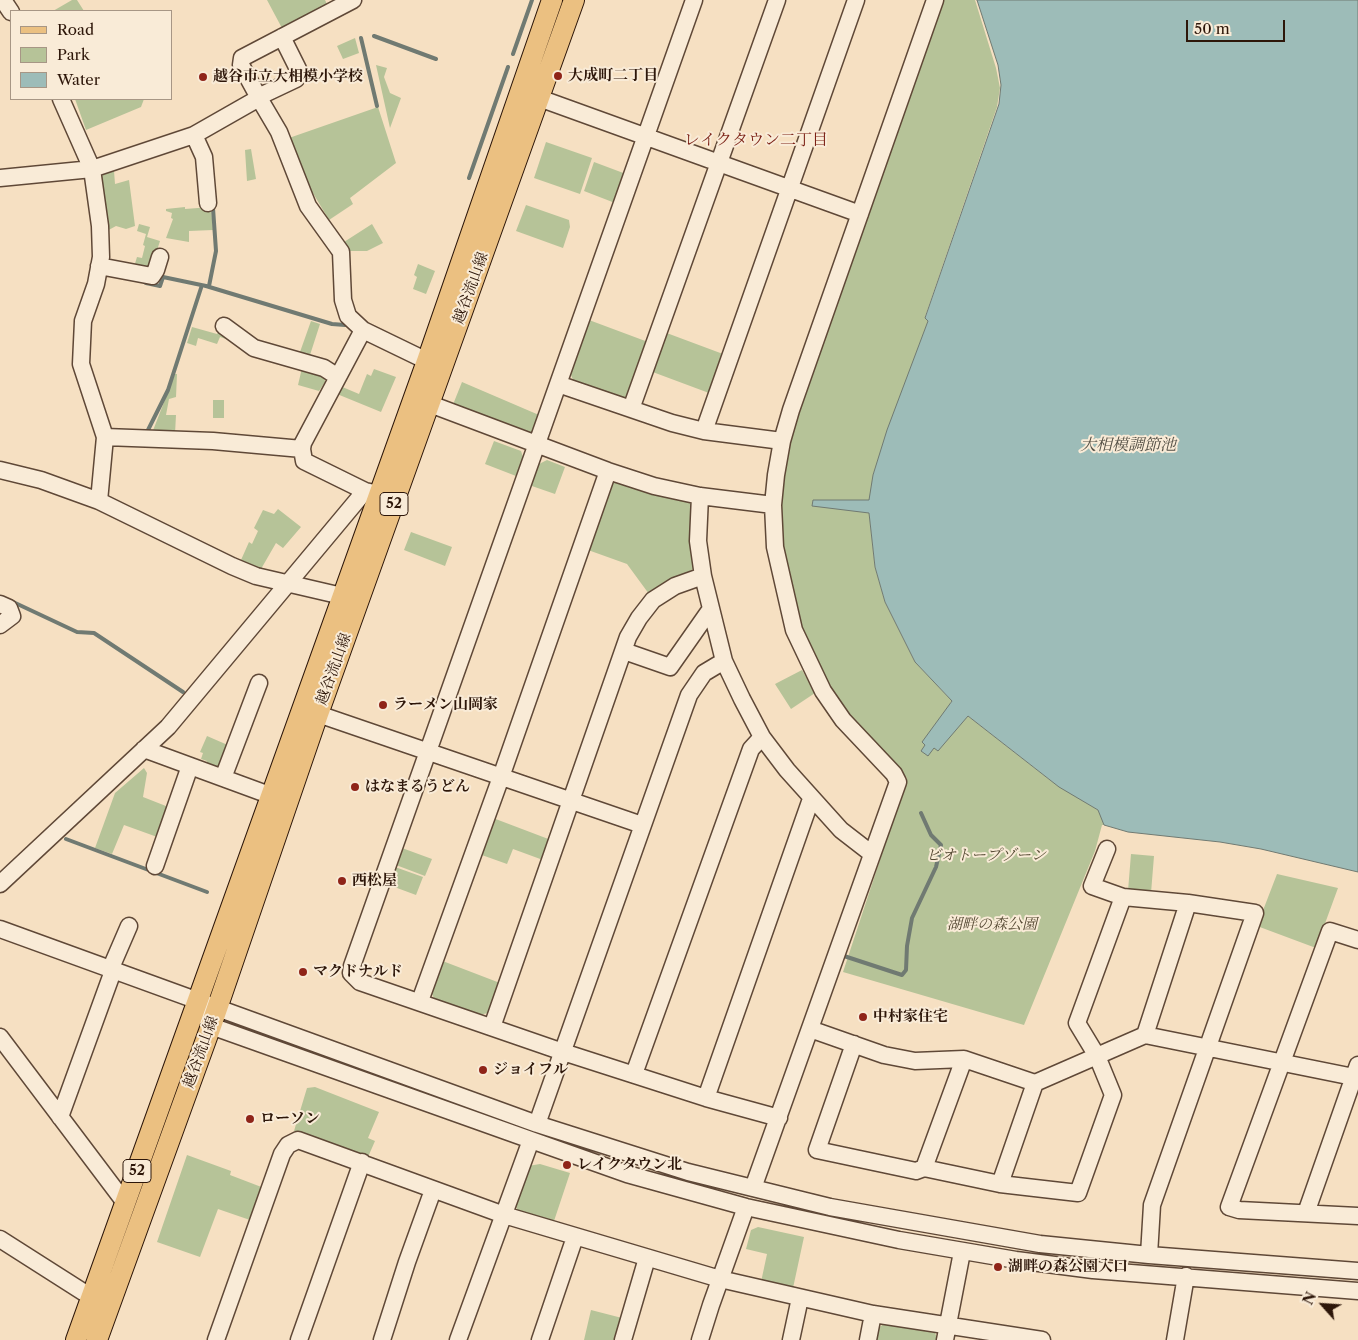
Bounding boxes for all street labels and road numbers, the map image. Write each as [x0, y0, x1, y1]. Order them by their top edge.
street label: 越谷流山線 [450, 250, 492, 326]
road number: 52 [380, 492, 408, 516]
street label: 越谷流山線 [313, 631, 355, 707]
street label: 越谷流山線 [180, 1014, 222, 1090]
road number: 52 [123, 1160, 151, 1182]

